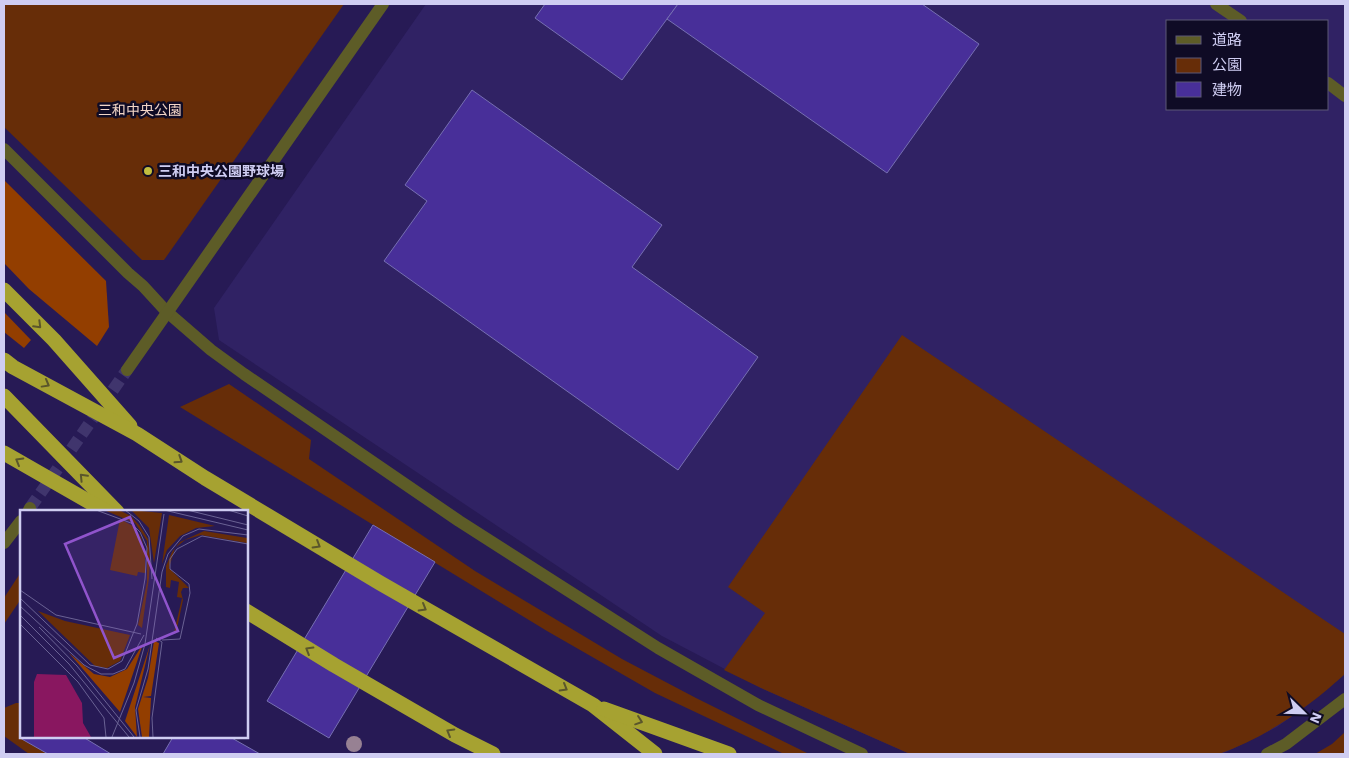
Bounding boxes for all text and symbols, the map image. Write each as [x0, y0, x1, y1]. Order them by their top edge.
legend [1166, 20, 1329, 110]
text: 道路 [1212, 31, 1242, 49]
text: 公園 [1212, 56, 1242, 74]
text: 建物 [1212, 81, 1242, 99]
park label: 三和中央公園 [98, 102, 182, 118]
place label: 三和中央公園野球場 [158, 163, 284, 179]
marker: 三和中央公園野球場 [142, 165, 154, 177]
one-way arrow [33, 319, 42, 328]
one-way arrow [40, 378, 49, 388]
one-way arrow [173, 454, 182, 464]
one-way arrow [15, 458, 24, 468]
one-way arrow [80, 474, 89, 483]
inset map [20, 510, 248, 738]
one-way arrow [312, 539, 321, 549]
one-way arrow [417, 601, 426, 611]
one-way arrow [306, 647, 315, 657]
one-way arrow [558, 682, 567, 692]
north arrow [1279, 688, 1329, 738]
text: N [1307, 710, 1325, 726]
one-way arrow [634, 715, 643, 725]
one-way arrow [446, 729, 455, 739]

